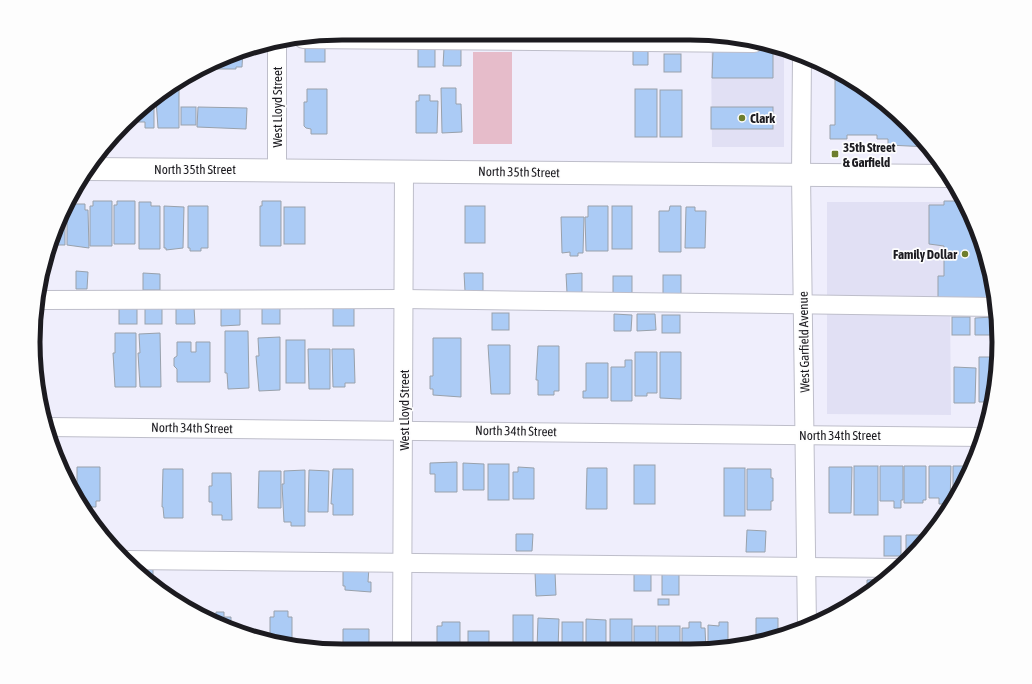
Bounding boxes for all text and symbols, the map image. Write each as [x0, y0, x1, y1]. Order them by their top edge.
street label: West Lloyd Street [270, 66, 285, 148]
place label: Clark [750, 111, 775, 126]
marker: Clark [737, 113, 747, 123]
place label: 35th Street & Garfield [843, 140, 896, 170]
marker: 35th Street & Garfield [830, 149, 840, 159]
street label: North 35th Street [154, 162, 236, 177]
street label: North 35th Street [478, 164, 560, 180]
place label: Family Dollar [893, 247, 958, 262]
marker: Family Dollar [960, 249, 970, 259]
street label: West Garfield Avenue [796, 291, 812, 393]
street label: West Lloyd Street [397, 369, 412, 451]
street label: North 34th Street [151, 420, 233, 436]
street label: North 34th Street [475, 423, 557, 439]
street label: North 34th Street [799, 428, 881, 443]

